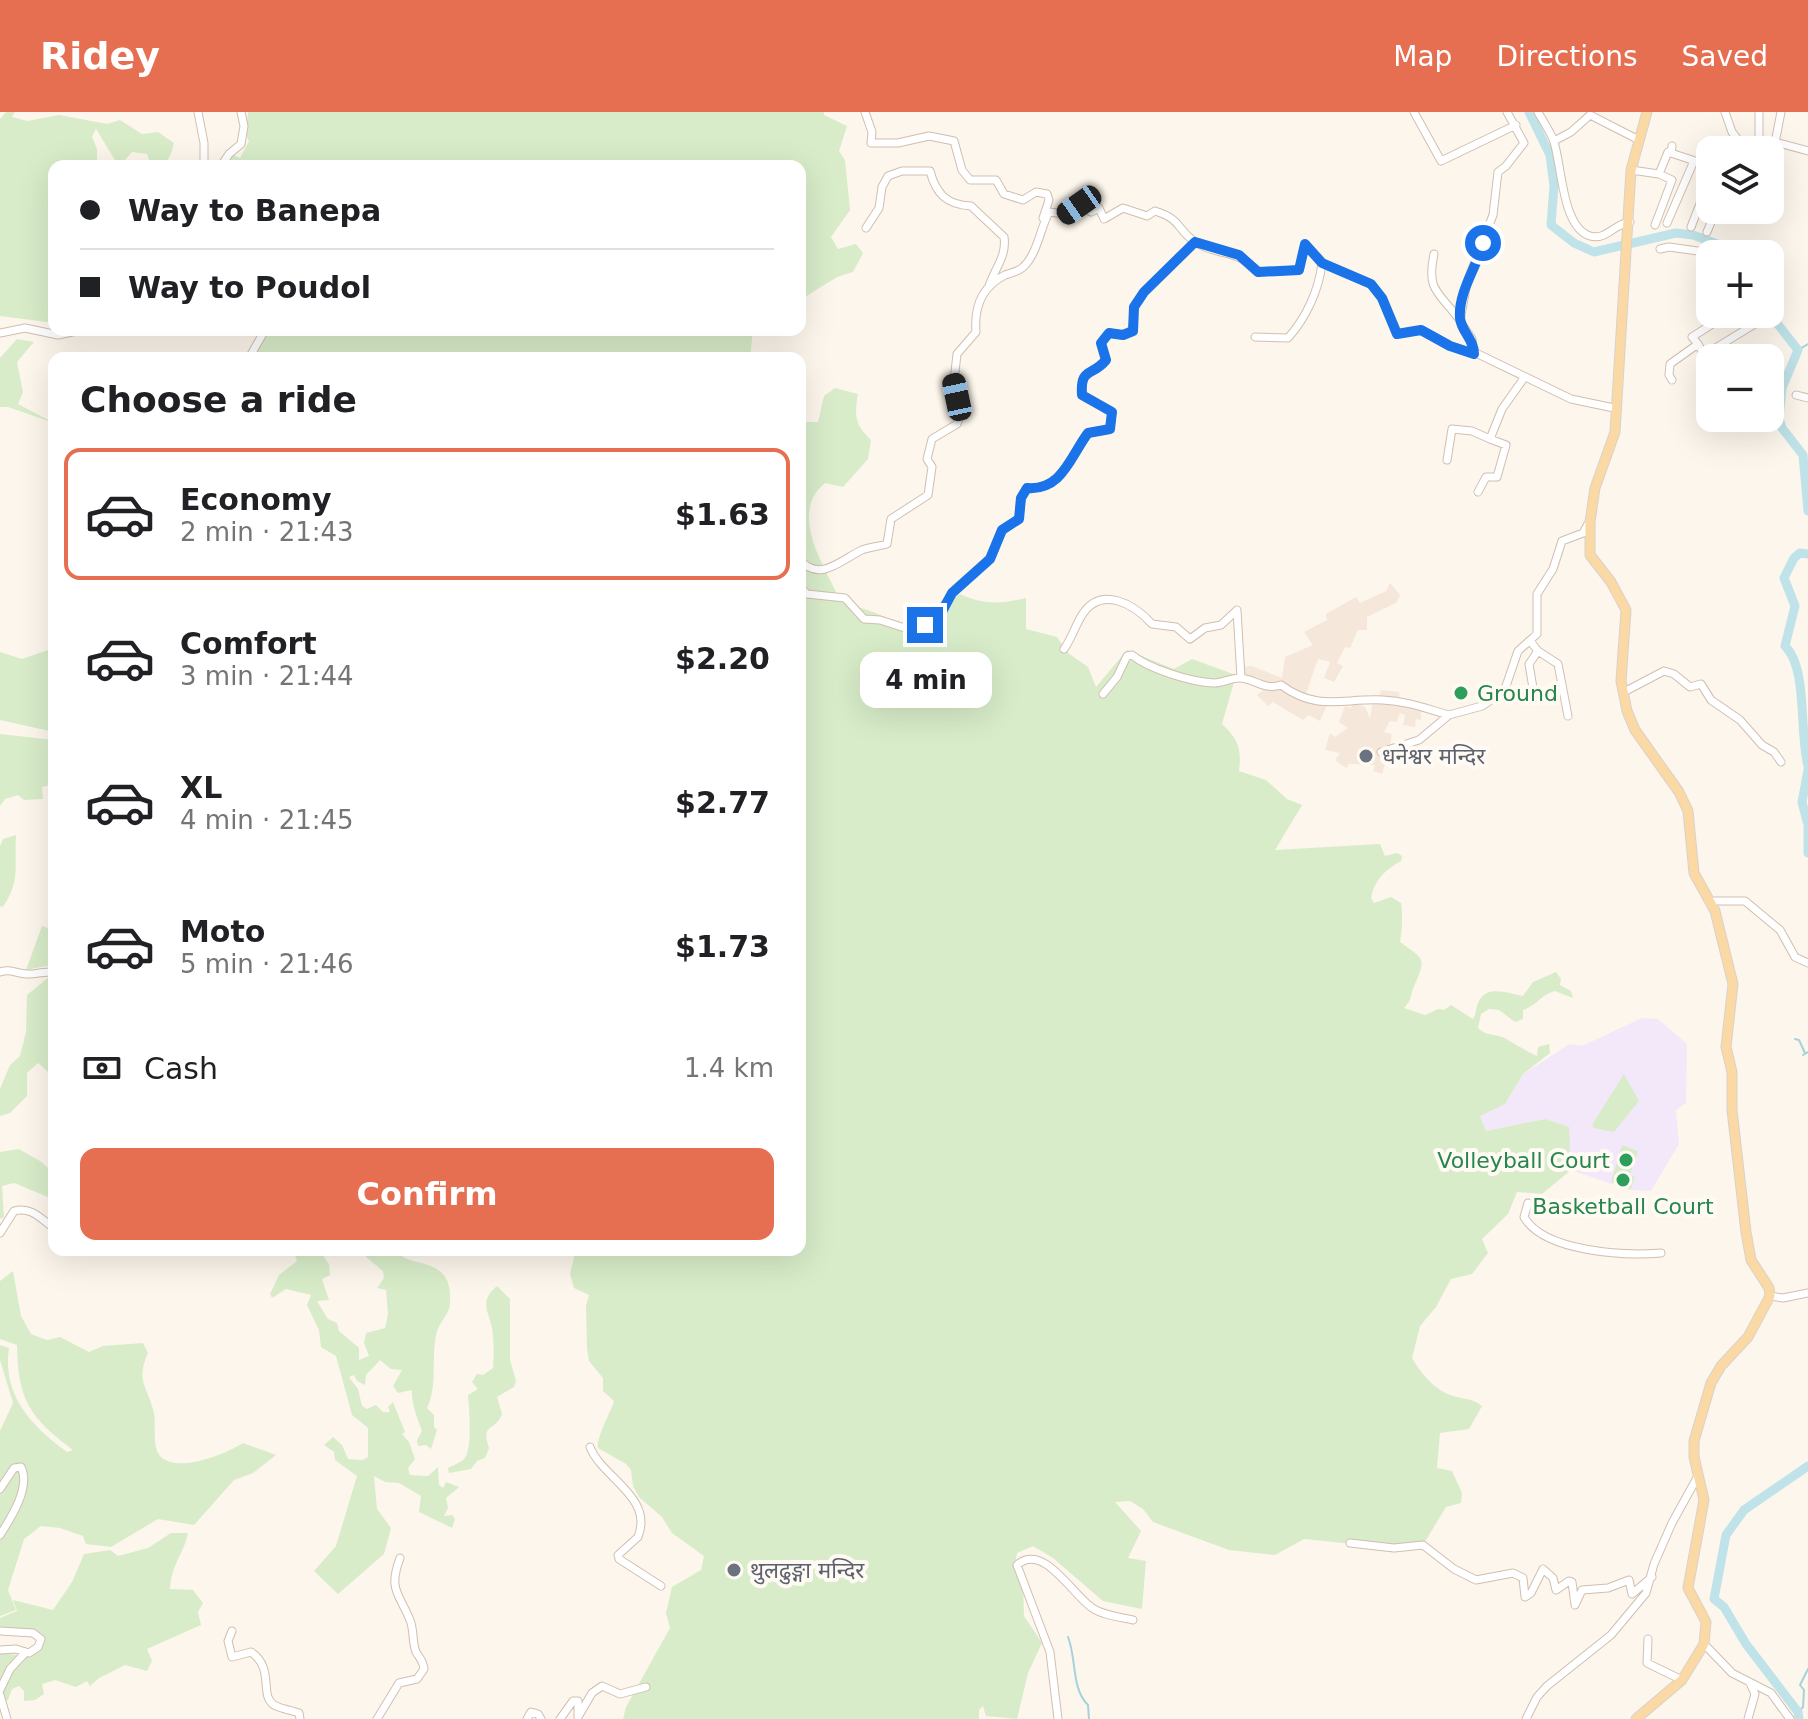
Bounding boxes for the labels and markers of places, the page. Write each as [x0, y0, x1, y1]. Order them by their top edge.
place label: Ground [1477, 681, 1558, 706]
marker: Ground [1452, 684, 1470, 702]
place label: धनेश्वर मन्दिर [1382, 743, 1486, 769]
marker: धनेश्वर मन्दिर [1357, 747, 1375, 765]
place label: Volleyball Court [1437, 1148, 1610, 1173]
marker: Volleyball Court [1617, 1151, 1635, 1169]
marker: Basketball Court [1614, 1171, 1632, 1189]
place label: Basketball Court [1532, 1194, 1714, 1219]
place label: थुलढुङ्गा मन्दिर [750, 1558, 865, 1585]
marker: थुलढुङ्गा मन्दिर [725, 1561, 743, 1579]

